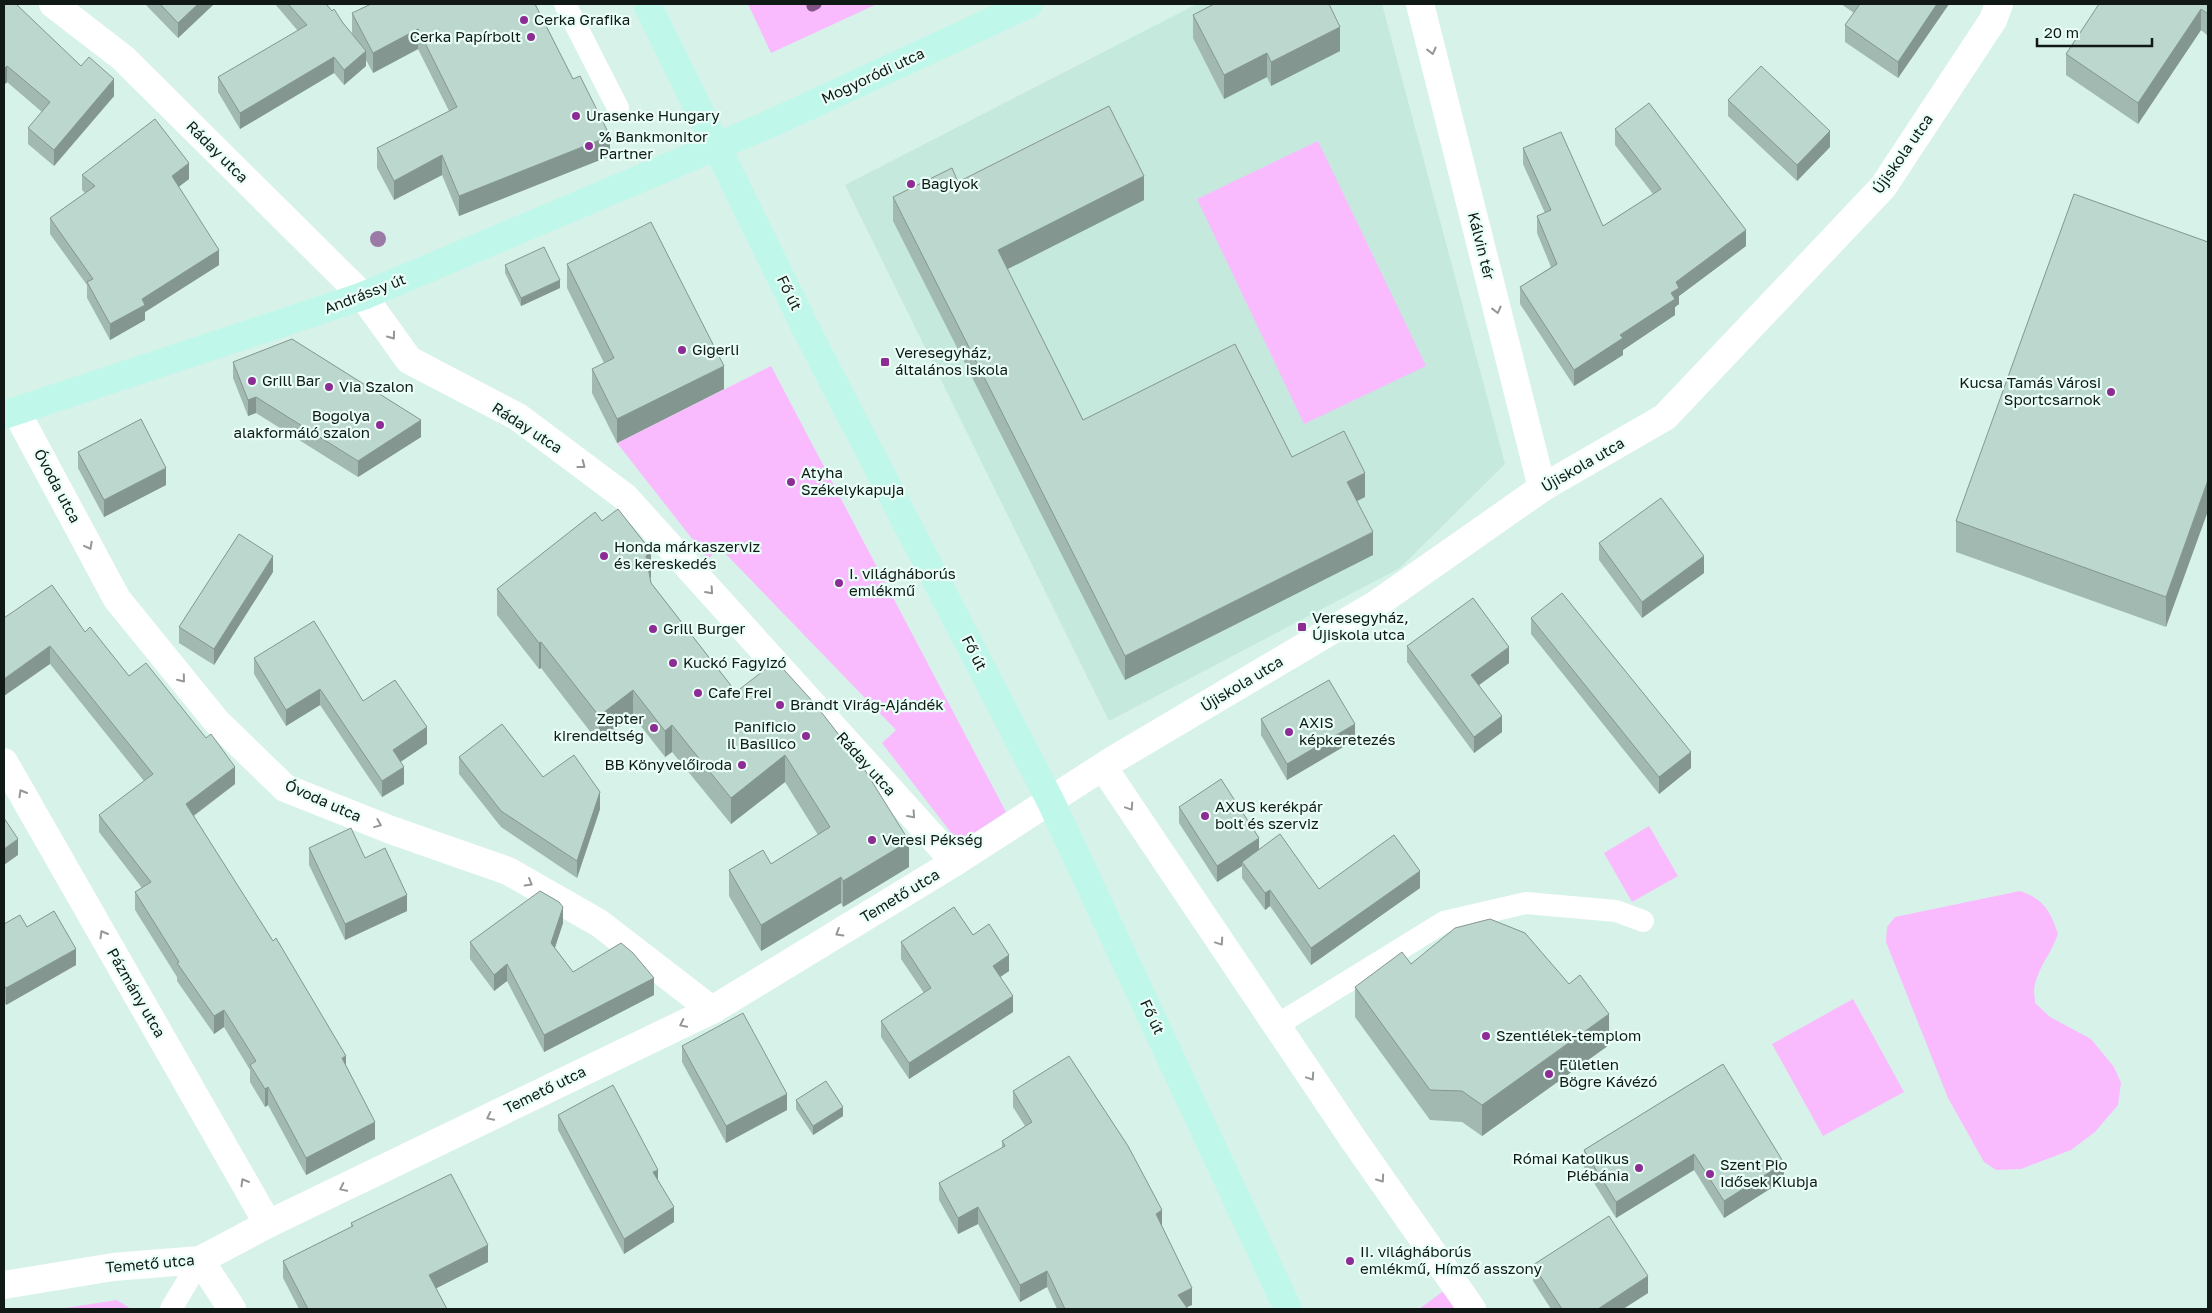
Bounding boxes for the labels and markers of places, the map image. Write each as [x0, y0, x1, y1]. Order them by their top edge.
place label: Cerka Grafika [534, 10, 630, 28]
marker: Cerka Grafika [518, 14, 530, 26]
place label: Cerka Papírbolt [410, 27, 521, 45]
marker: Cerka Papírbolt [525, 31, 537, 43]
place label: Urasenke Hungary [586, 106, 720, 124]
marker: Urasenke Hungary [570, 110, 582, 122]
place label: % Bankmonitor Partner [599, 127, 708, 162]
marker: % Bankmonitor Partner [583, 140, 595, 152]
place label: Baglyok [921, 174, 979, 192]
marker: Baglyok [905, 178, 917, 190]
place label: Gigerli [692, 340, 739, 358]
place label: Veresegyház, általános iskola [895, 343, 1008, 378]
marker: Gigerli [676, 344, 688, 356]
marker: Veresegyház, általános iskola [879, 356, 891, 368]
place label: Grill Bar [262, 371, 320, 389]
place label: Kucsa Tamás Városi Sportcsarnok [1959, 373, 2102, 408]
marker: Grill Bar [246, 375, 258, 387]
place label: Via Szalon [339, 377, 414, 395]
marker: Via Szalon [323, 381, 335, 393]
marker: Kucsa Tamás Városi Sportcsarnok [2105, 386, 2117, 398]
place label: Bogolya alakformáló szalon [233, 406, 370, 441]
marker: Bogolya alakformáló szalon [374, 419, 386, 431]
place label: Atyha Székelykapuja [801, 463, 904, 498]
marker: Atyha Székelykapuja [785, 476, 797, 488]
place label: Honda márkaszerviz és kereskedés [614, 537, 760, 572]
marker: Honda márkaszerviz és kereskedés [598, 550, 610, 562]
place label: I. világháborús emlékmű [849, 564, 956, 599]
marker: I. világháborús emlékmű [833, 577, 845, 589]
place label: Veresegyház, Újiskola utca [1312, 608, 1409, 643]
place label: Grill Burger [663, 619, 746, 637]
marker: Veresegyház, Újiskola utca [1296, 621, 1308, 633]
marker: Grill Burger [647, 623, 659, 635]
place label: Kuckó Fagyizó [683, 653, 787, 671]
marker: Kuckó Fagyizó [667, 657, 679, 669]
place label: Cafe Frei [708, 683, 772, 701]
marker: Cafe Frei [692, 687, 704, 699]
place label: Brandt Virág-Ajándék [790, 695, 944, 713]
marker: Brandt Virág-Ajándék [774, 699, 786, 711]
place label: Zepter kirendeltség [554, 709, 644, 744]
place label: AXIS képkeretezés [1299, 713, 1395, 748]
place label: Panificio il Basilico [727, 717, 796, 752]
marker: Zepter kirendeltség [648, 722, 660, 734]
marker: AXIS képkeretezés [1283, 726, 1295, 738]
marker: Panificio il Basilico [800, 730, 812, 742]
place label: BB Könyvelőiroda [604, 755, 732, 773]
marker: BB Könyvelőiroda [736, 759, 748, 771]
place label: AXUS kerékpár bolt és szerviz [1215, 797, 1323, 832]
marker: AXUS kerékpár bolt és szerviz [1199, 810, 1211, 822]
place label: Veresi Pékség [882, 830, 983, 848]
marker: Veresi Pékség [866, 834, 878, 846]
place label: Szentlélek-templom [1496, 1026, 1641, 1044]
marker: Szentlélek-templom [1480, 1030, 1492, 1042]
place label: Fületlen Bögre Kávézó [1559, 1055, 1657, 1090]
marker: Fületlen Bögre Kávézó [1543, 1068, 1555, 1080]
place label: Római Katolikus Plébánia [1513, 1149, 1629, 1184]
place label: Szent Pio Idősek Klubja [1720, 1155, 1818, 1190]
marker: Római Katolikus Plébánia [1633, 1162, 1645, 1174]
marker: Szent Pio Idősek Klubja [1704, 1168, 1716, 1180]
place label: II. világháborús emlékmű, Hímző asszony [1360, 1242, 1542, 1277]
marker: II. világháborús emlékmű, Hímző asszony [1344, 1255, 1356, 1267]

